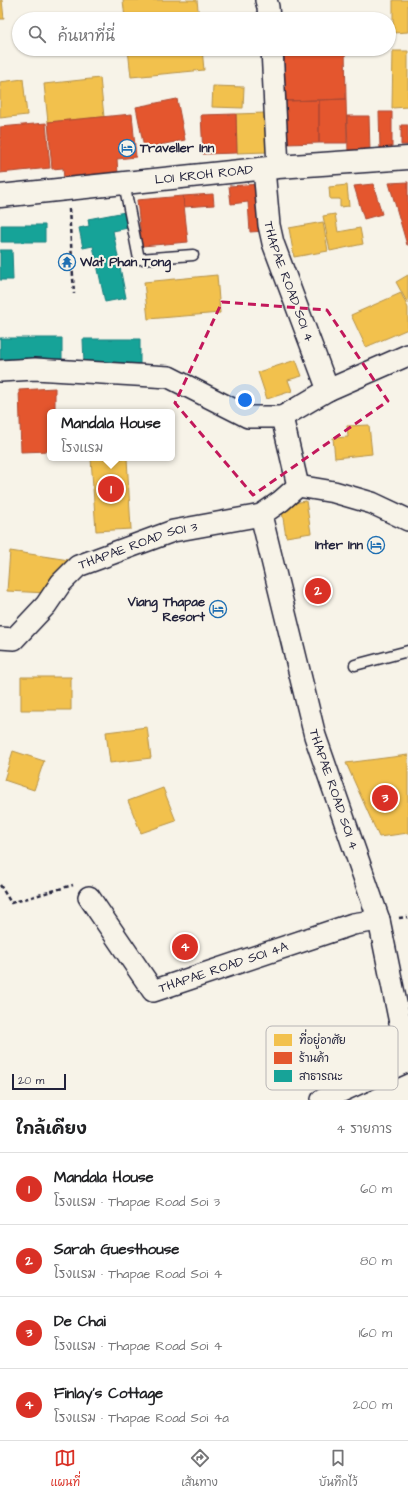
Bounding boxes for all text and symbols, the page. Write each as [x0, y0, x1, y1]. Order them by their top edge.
search box [12, 12, 396, 56]
icon: search [26, 23, 48, 45]
text: ค้นหาที่นี่ [58, 26, 115, 47]
hotel icon: Traveller Inn [117, 138, 137, 158]
place label: Traveller Inn [139, 139, 215, 157]
street label: LOI KROH ROAD [154, 161, 254, 189]
street label: THAPAE ROAD SOI 4 [259, 219, 318, 344]
temple icon: Wat Phan Tong [57, 252, 77, 272]
place label: Wat Phan Tong [79, 253, 171, 273]
your location [235, 390, 255, 410]
popup [47, 409, 175, 461]
text: Mandala House [61, 413, 161, 434]
text: โรงแรม [61, 439, 103, 457]
pin: 1 [98, 474, 124, 504]
street label: THAPAE ROAD SOI 3 [76, 518, 199, 574]
hotel icon: Inter Inn [366, 535, 386, 555]
place label: Inter Inn [315, 536, 363, 554]
pin: 2 [305, 576, 331, 606]
place label: Viang Thapae Resort [127, 593, 206, 626]
hotel icon: Viang Thapae Resort [208, 599, 228, 619]
street label: THAPAE ROAD SOI 4 [305, 727, 363, 852]
pin: 3 [372, 783, 398, 813]
pin: 4 [172, 932, 198, 962]
street label: THAPAE ROAD SOI 4A [156, 940, 290, 996]
legend [266, 1026, 398, 1090]
text: ที่อยู่อาศัย [299, 1029, 346, 1049]
text: ร้านค้า [299, 1051, 329, 1066]
text: สาธารณะ [299, 1069, 343, 1084]
scale bar [12, 1072, 66, 1091]
text: 20 m [18, 1073, 44, 1088]
text: ใกล้เคียง [16, 1117, 87, 1141]
text: 4 รายการ [336, 1120, 392, 1138]
text: Mandala House [54, 1167, 154, 1188]
text: 1 [28, 1180, 30, 1198]
text: 60 m [360, 1180, 392, 1198]
text: โรงแรม · Thapae Road Soi 3 [54, 1193, 220, 1211]
text: Sarah Guesthouse [54, 1239, 179, 1260]
text: 2 [25, 1252, 33, 1270]
text: 80 m [360, 1252, 392, 1270]
text: โรงแรม · Thapae Road Soi 4 [54, 1265, 222, 1283]
text: De Chai [54, 1311, 106, 1332]
text: 3 [26, 1324, 32, 1342]
text: 160 m [359, 1324, 392, 1342]
text: โรงแรม · Thapae Road Soi 4 [54, 1337, 222, 1355]
text: Finlay's Cottage [54, 1383, 163, 1404]
text: 4 [25, 1396, 33, 1414]
text: 200 m [353, 1396, 392, 1414]
text: โรงแรม · Thapae Road Soi 4a [54, 1409, 229, 1427]
tab: แผนที่ [51, 1447, 80, 1490]
tab: เส้นทาง [181, 1447, 218, 1490]
tab: บันทึกไว้ [319, 1447, 357, 1490]

